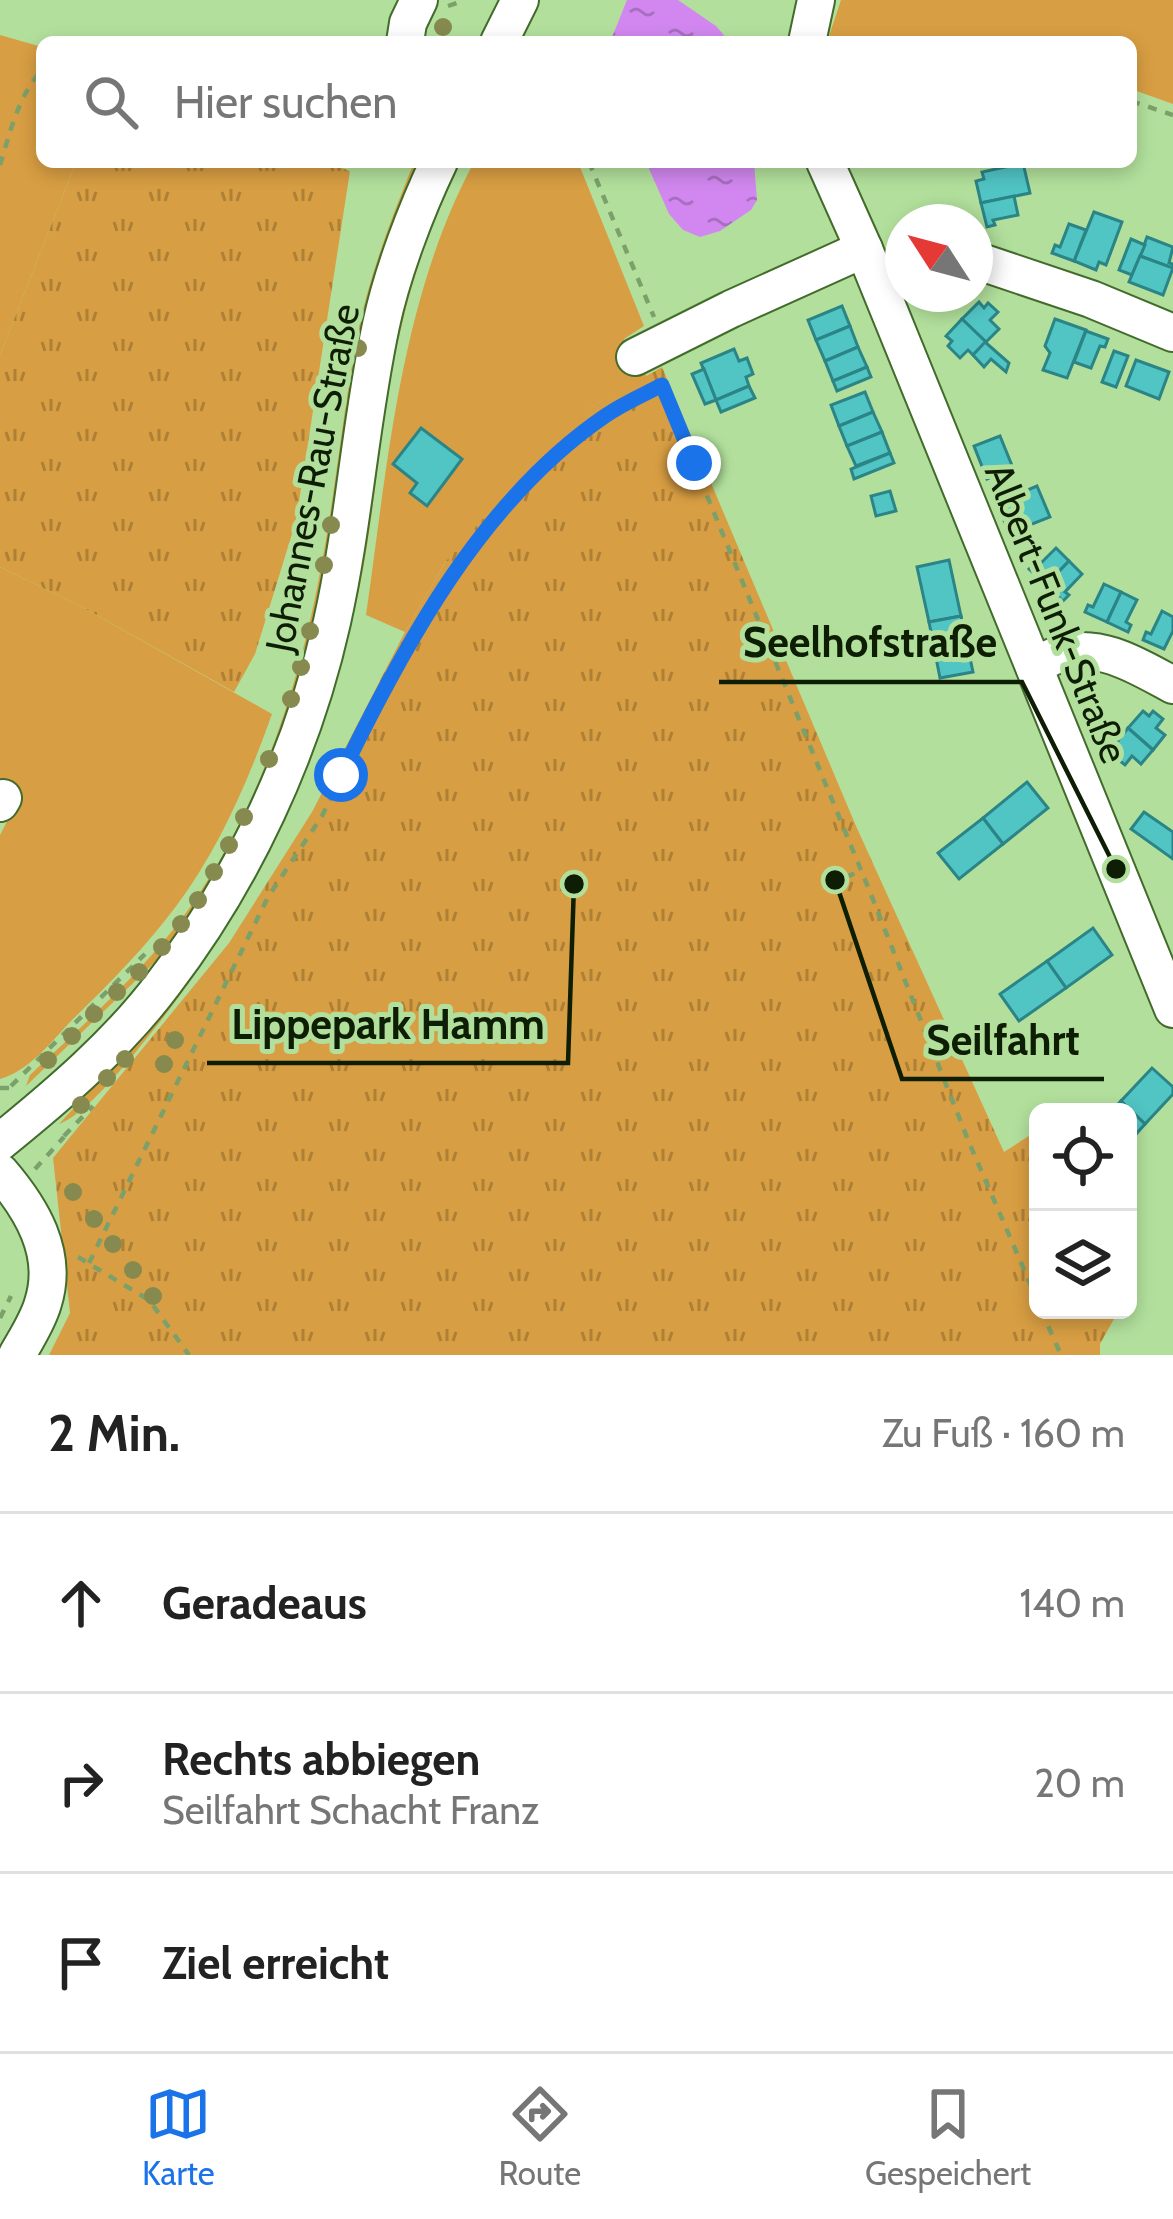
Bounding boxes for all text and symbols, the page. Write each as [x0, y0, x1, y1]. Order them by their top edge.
search box [36, 36, 1137, 168]
icon: search [78, 69, 144, 135]
text: Hier suchen [174, 75, 398, 129]
north arrow [885, 204, 993, 312]
street label: Johannes-Rau-Straße [254, 300, 369, 657]
route end [667, 436, 721, 490]
street label: Albert-Funk-Straße [975, 456, 1139, 770]
callout: Seelhofstraße [719, 604, 1022, 682]
text: Seelhofstraße [743, 616, 997, 668]
route start [314, 748, 368, 802]
callout: Lippepark Hamm [207, 985, 568, 1063]
text: Lippepark Hamm [231, 998, 545, 1050]
callout: Seilfahrt [902, 1001, 1104, 1079]
text: Seilfahrt [926, 1014, 1080, 1066]
map controls [1029, 1103, 1137, 1319]
button: locate [1029, 1103, 1137, 1211]
button: layers [1029, 1211, 1137, 1319]
text: 2 Min. [48, 1402, 180, 1464]
text: Zu Fuß · 160 m [882, 1409, 1125, 1457]
icon: ahead [48, 1570, 114, 1636]
text: Geradeaus [162, 1576, 367, 1630]
text: 140 m [1020, 1579, 1125, 1627]
text: Rechts abbiegen [162, 1732, 480, 1786]
icon: right [48, 1750, 114, 1816]
text: 20 m [1034, 1759, 1125, 1807]
text: Seilfahrt Schacht Franz [162, 1786, 539, 1834]
icon: arrive [48, 1930, 114, 1996]
text: Ziel erreicht [162, 1936, 389, 1990]
tab: Karte [142, 2081, 215, 2193]
tab: Route [499, 2081, 581, 2193]
tab: Gespeichert [865, 2081, 1031, 2193]

